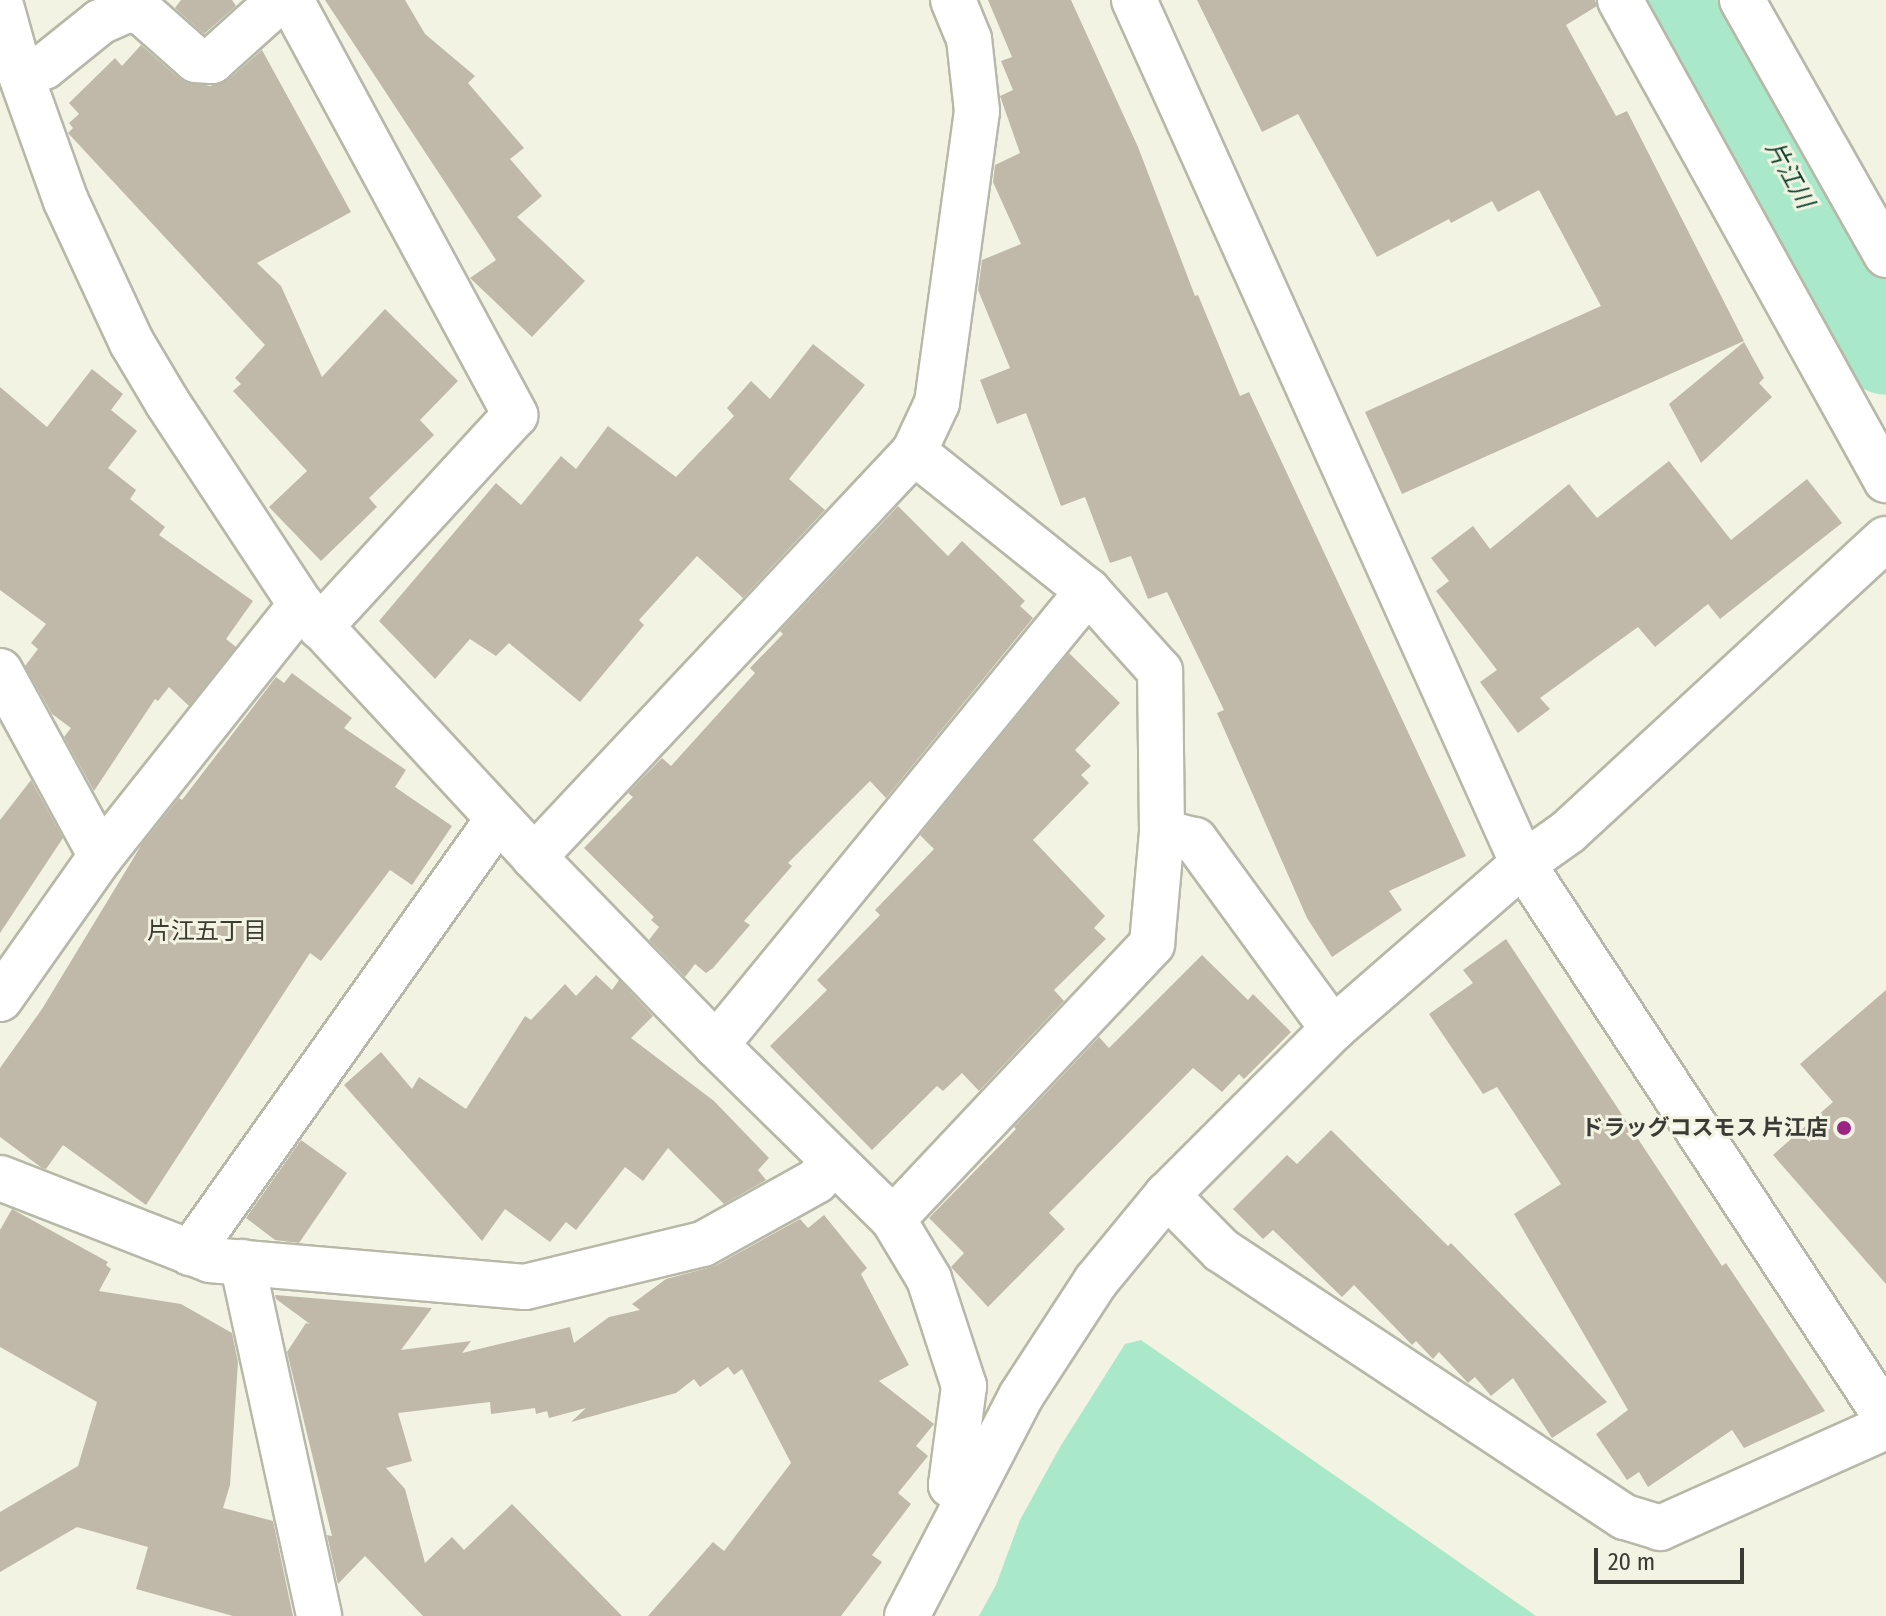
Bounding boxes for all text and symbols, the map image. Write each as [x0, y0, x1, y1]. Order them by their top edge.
water label: 片江川 [1759, 137, 1819, 213]
district label: 片江五丁目 [147, 918, 267, 946]
place label: ドラッグコスモス 片江店 [1581, 1115, 1828, 1141]
marker: ドラッグコスモス 片江店 [1835, 1119, 1853, 1137]
scale bar [1598, 1532, 1748, 1582]
text: 20 m [1608, 1548, 1655, 1576]

